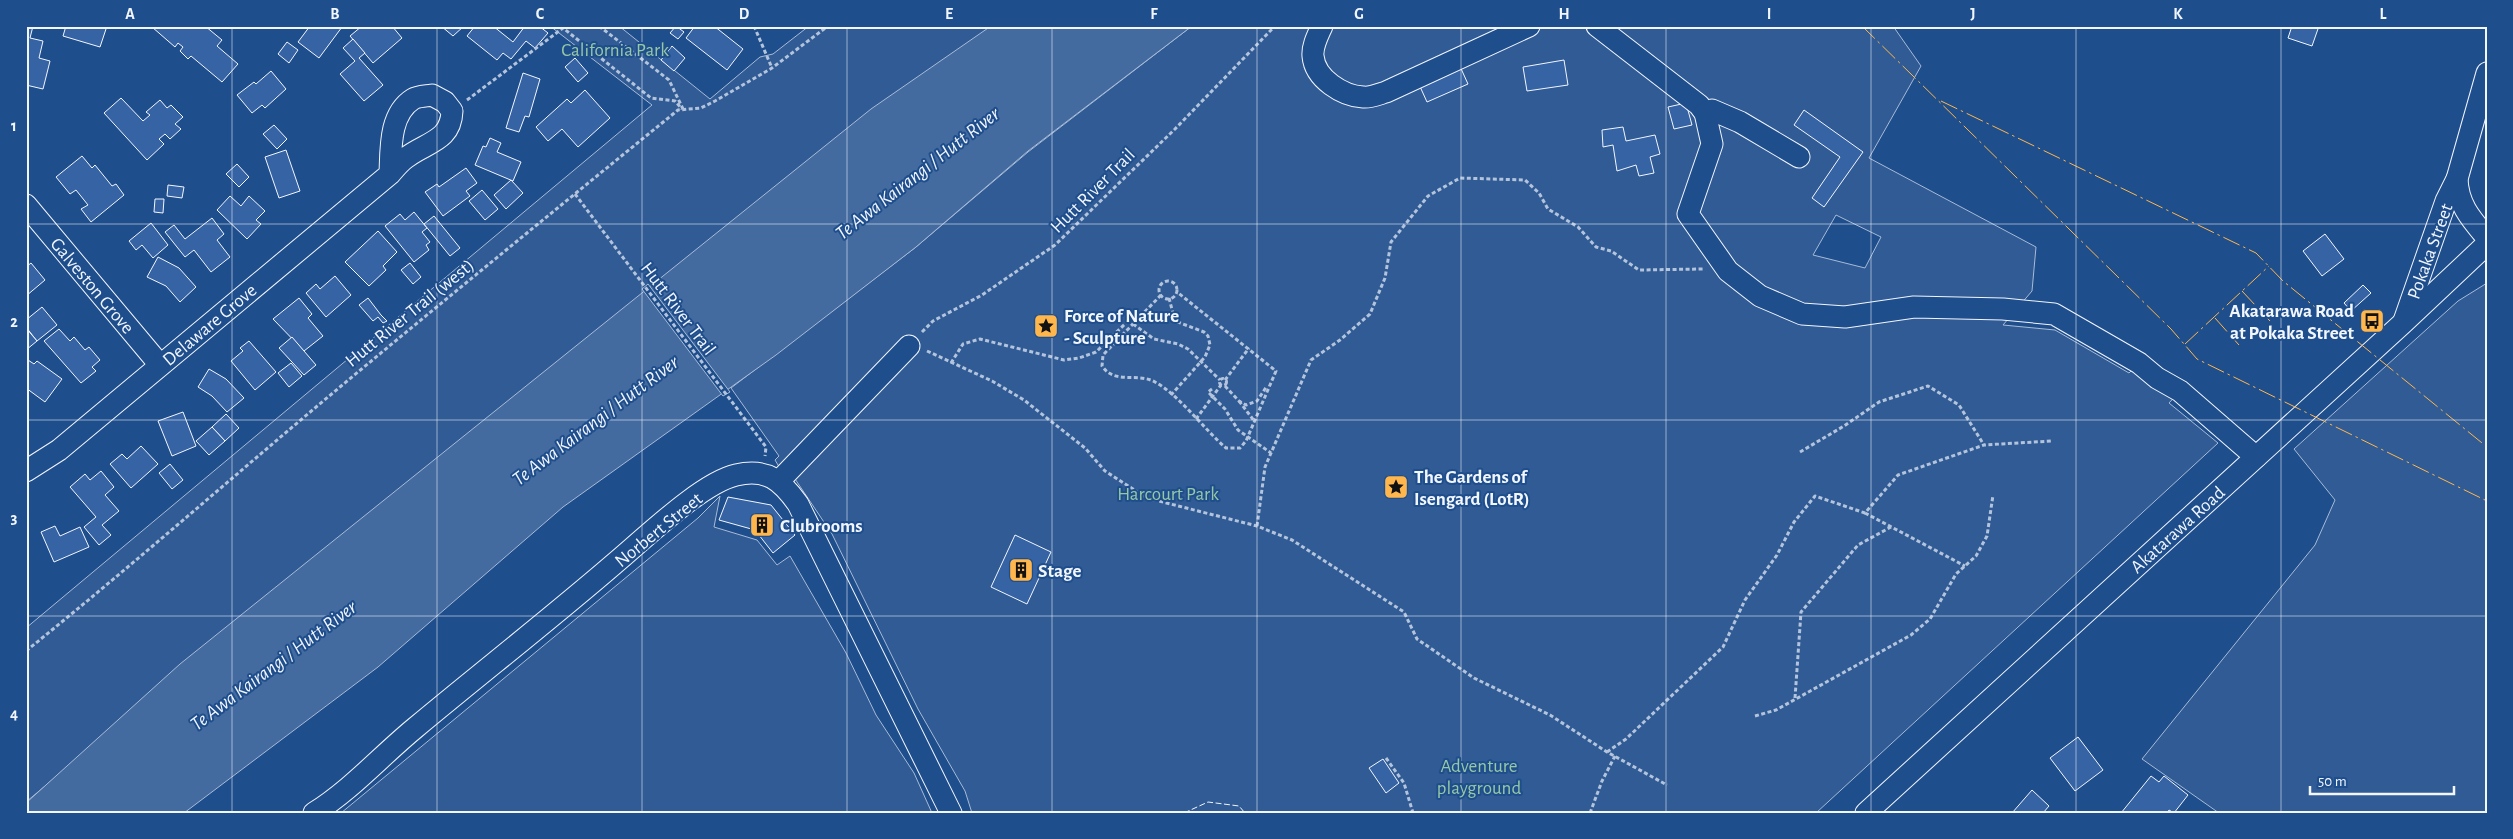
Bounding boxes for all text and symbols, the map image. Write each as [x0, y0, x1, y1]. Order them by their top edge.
text: A [125, 6, 135, 22]
text: B [330, 6, 340, 22]
text: C [536, 6, 545, 22]
text: D [739, 6, 750, 22]
text: E [945, 6, 953, 22]
text: F [1150, 6, 1158, 22]
text: G [1354, 6, 1364, 22]
text: H [1558, 6, 1570, 22]
text: I [1767, 6, 1771, 22]
text: J [1970, 6, 1976, 22]
text: K [2173, 6, 2183, 22]
text: L [2380, 6, 2387, 22]
park label: California Park [561, 41, 669, 60]
water label: Te Awa Kairangi / Hutt River [832, 103, 1004, 244]
text: 1 [11, 118, 17, 134]
street label: Hutt River Trail [1047, 145, 1139, 237]
street label: Pokaka Street [2404, 201, 2457, 302]
street label: Galveston Grove [46, 234, 137, 338]
street label: Hutt River Trail (west) [342, 256, 478, 371]
street label: Hutt River Trail [637, 259, 719, 359]
street label: Delaware Grove [159, 281, 261, 370]
place label: Akatarawa Road at Pokaka Street [2229, 302, 2355, 343]
place label: Force of Nature - Sculpture [1064, 307, 1179, 348]
bus stop icon: Akatarawa Road at Pokaka Street [2359, 308, 2385, 334]
place icon: Force of Nature - Sculpture [1033, 313, 1059, 339]
text: 2 [10, 314, 18, 330]
water label: Te Awa Kairangi / Hutt River [509, 352, 683, 490]
place label: The Gardens of Isengard (LotR) [1414, 468, 1530, 509]
place icon: The Gardens of Isengard (LotR) [1383, 474, 1409, 500]
street label: Akatarawa Road [2127, 483, 2229, 577]
park label: Harcourt Park [1117, 485, 1219, 504]
street label: Norbert Street [612, 489, 706, 571]
text: 3 [11, 510, 18, 526]
building icon: Clubrooms [749, 512, 775, 538]
place label: Clubrooms [780, 517, 863, 536]
building icon: Stage [1008, 557, 1034, 583]
place label: Stage [1038, 562, 1081, 581]
water label: Te Awa Kairangi / Hutt River [187, 597, 361, 735]
text: 4 [10, 706, 18, 722]
park label: Adventure playground [1437, 757, 1521, 798]
scale bar [2310, 764, 2454, 796]
text: 50 m [2318, 774, 2347, 789]

